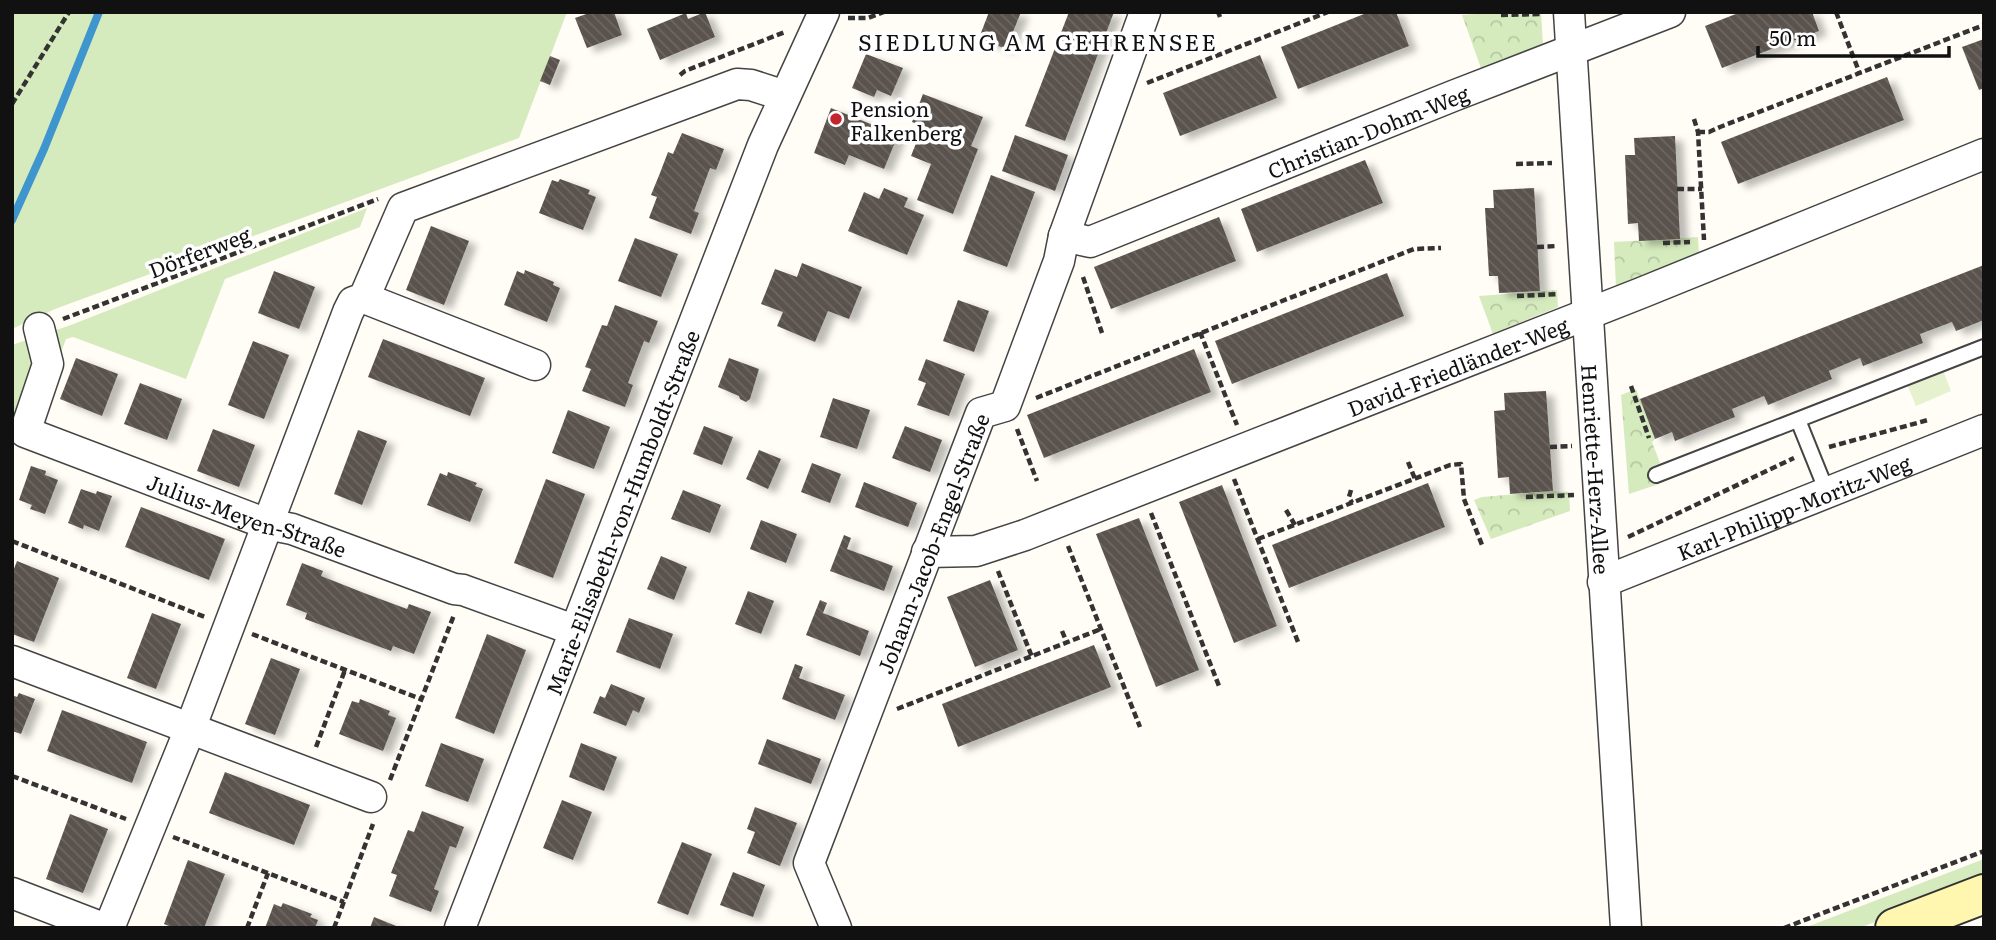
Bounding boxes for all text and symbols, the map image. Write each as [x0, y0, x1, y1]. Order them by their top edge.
scale bar [1758, 14, 1949, 58]
text: 50 m [1769, 21, 1816, 52]
district label: SIEDLUNG AM GEHRENSEE [858, 24, 1218, 58]
street label: Christian-Dohm-Weg [1262, 76, 1473, 185]
place label: Pension Falkenberg [850, 92, 962, 147]
marker: Pension Falkenberg [828, 111, 844, 127]
street label: Dörferweg [143, 217, 255, 285]
street label: David-Friedländer-Weg [1342, 308, 1573, 423]
street label: Marie-Elisabeth-von-Humboldt-Straße [536, 325, 706, 699]
street label: Henriette-Herz-Allee [1575, 363, 1619, 575]
street label: Johann-Jacob-Engel-Straße [867, 408, 995, 678]
street label: Karl-Philipp-Moritz-Weg [1672, 445, 1915, 567]
street label: Julius-Meyen-Straße [143, 464, 351, 564]

